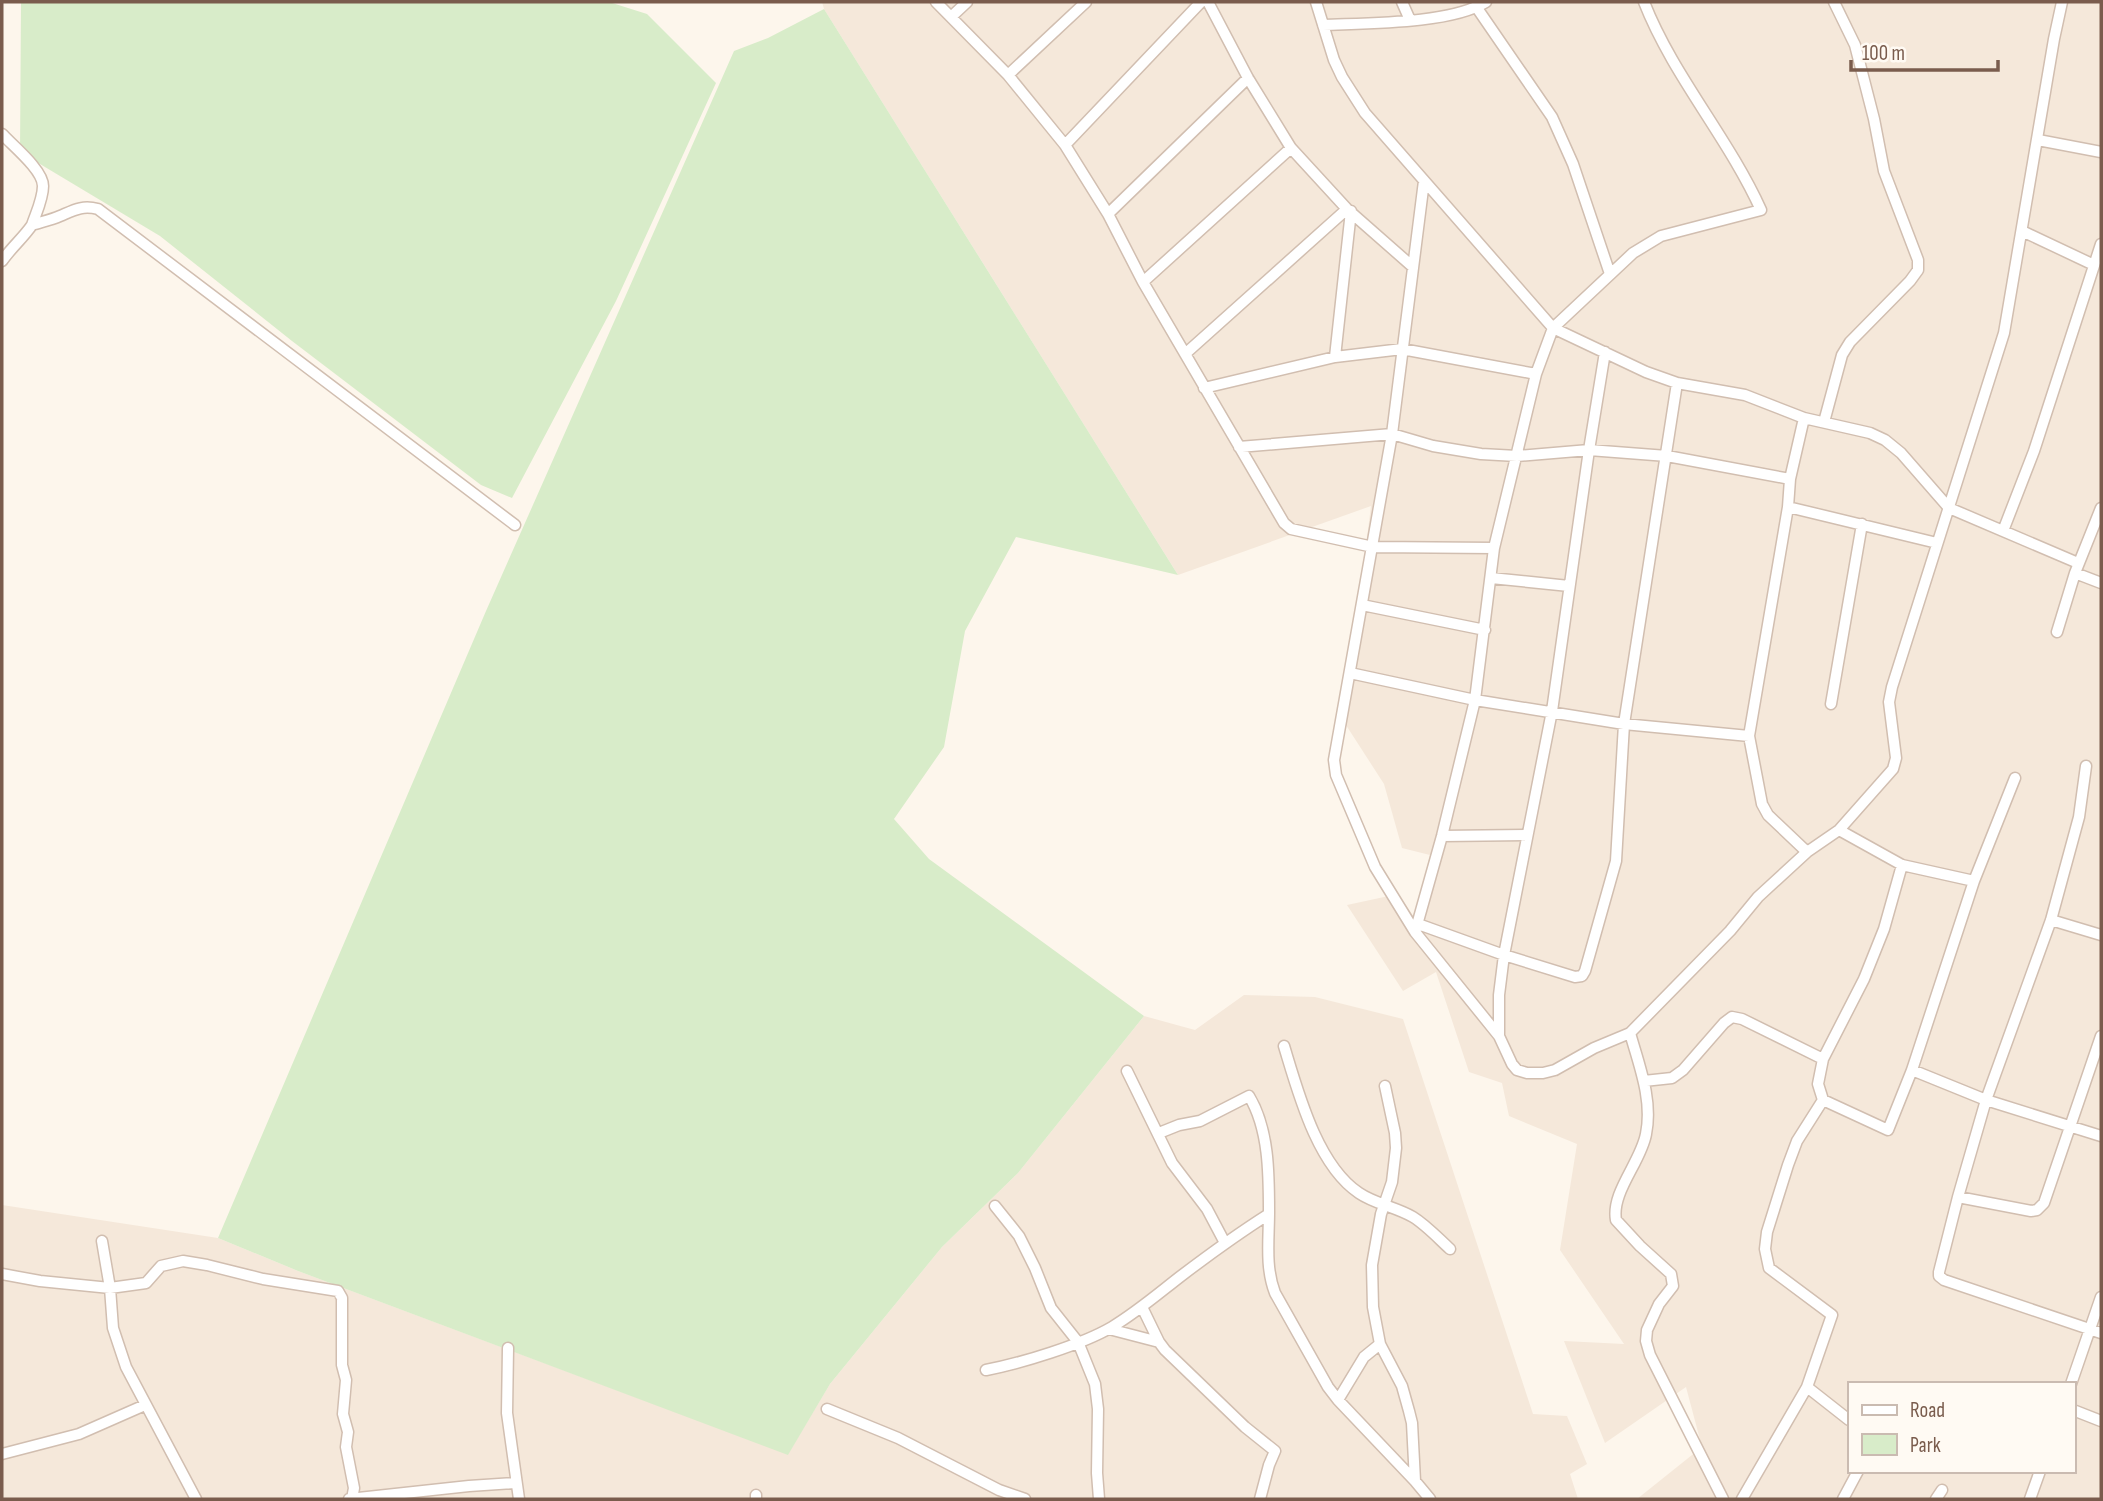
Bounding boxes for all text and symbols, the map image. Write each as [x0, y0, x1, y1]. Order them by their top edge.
scale bar [1851, 28, 1998, 72]
text: 100 m [1862, 41, 1905, 66]
legend [1848, 1382, 2075, 1473]
text: Road [1910, 1398, 1945, 1423]
text: Park [1910, 1433, 1941, 1458]

